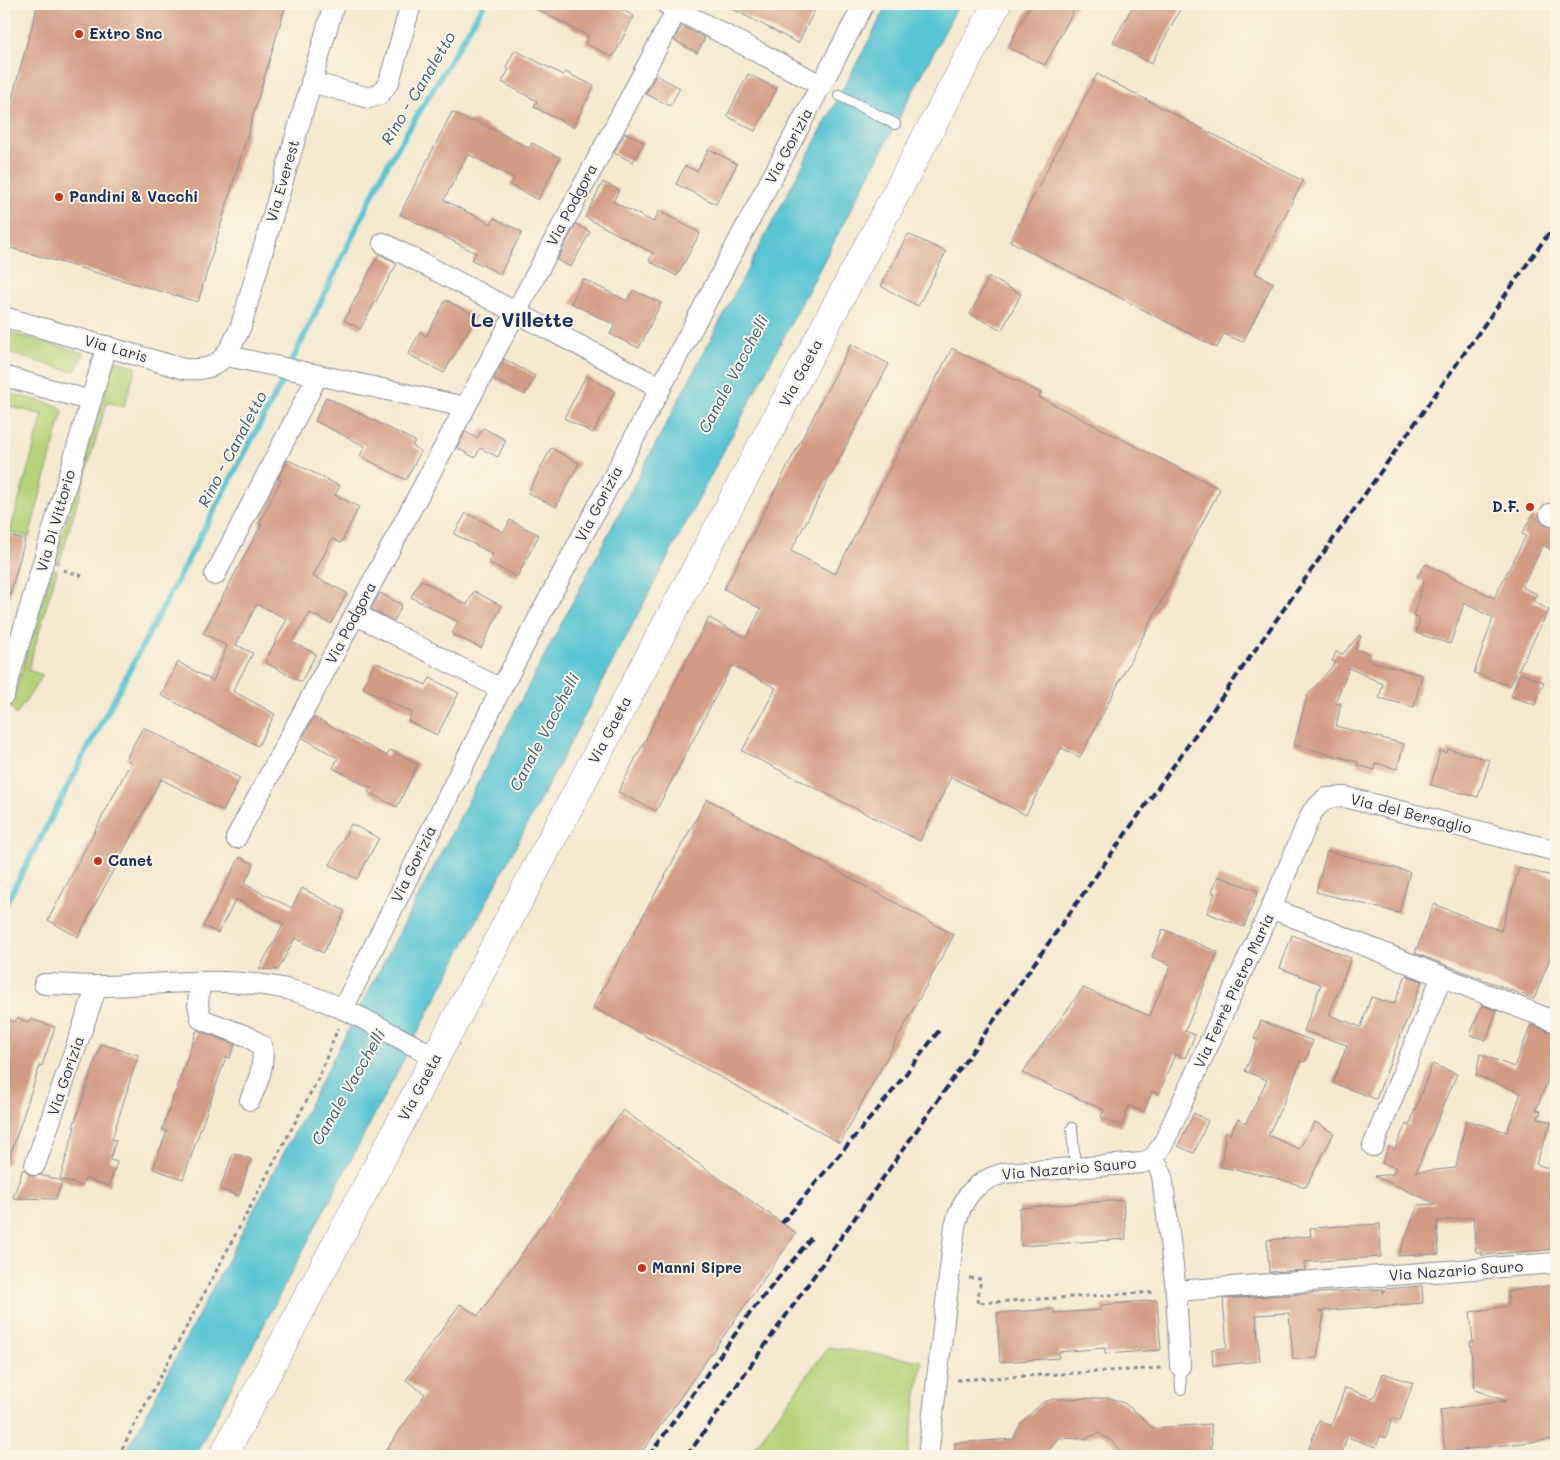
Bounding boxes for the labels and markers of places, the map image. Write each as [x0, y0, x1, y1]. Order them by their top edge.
place label: Extro Snc [89, 23, 162, 43]
marker: Extro Snc [73, 28, 85, 40]
place label: Pandini & Vacchi [69, 186, 198, 206]
marker: Pandini & Vacchi [53, 191, 65, 203]
place label: D.F. [1492, 496, 1520, 516]
marker: D.F. [1524, 501, 1536, 513]
place label: Canet [108, 850, 153, 870]
marker: Canet [92, 855, 104, 867]
place label: Manni Sipre [652, 1257, 742, 1277]
marker: Manni Sipre [636, 1262, 648, 1274]

